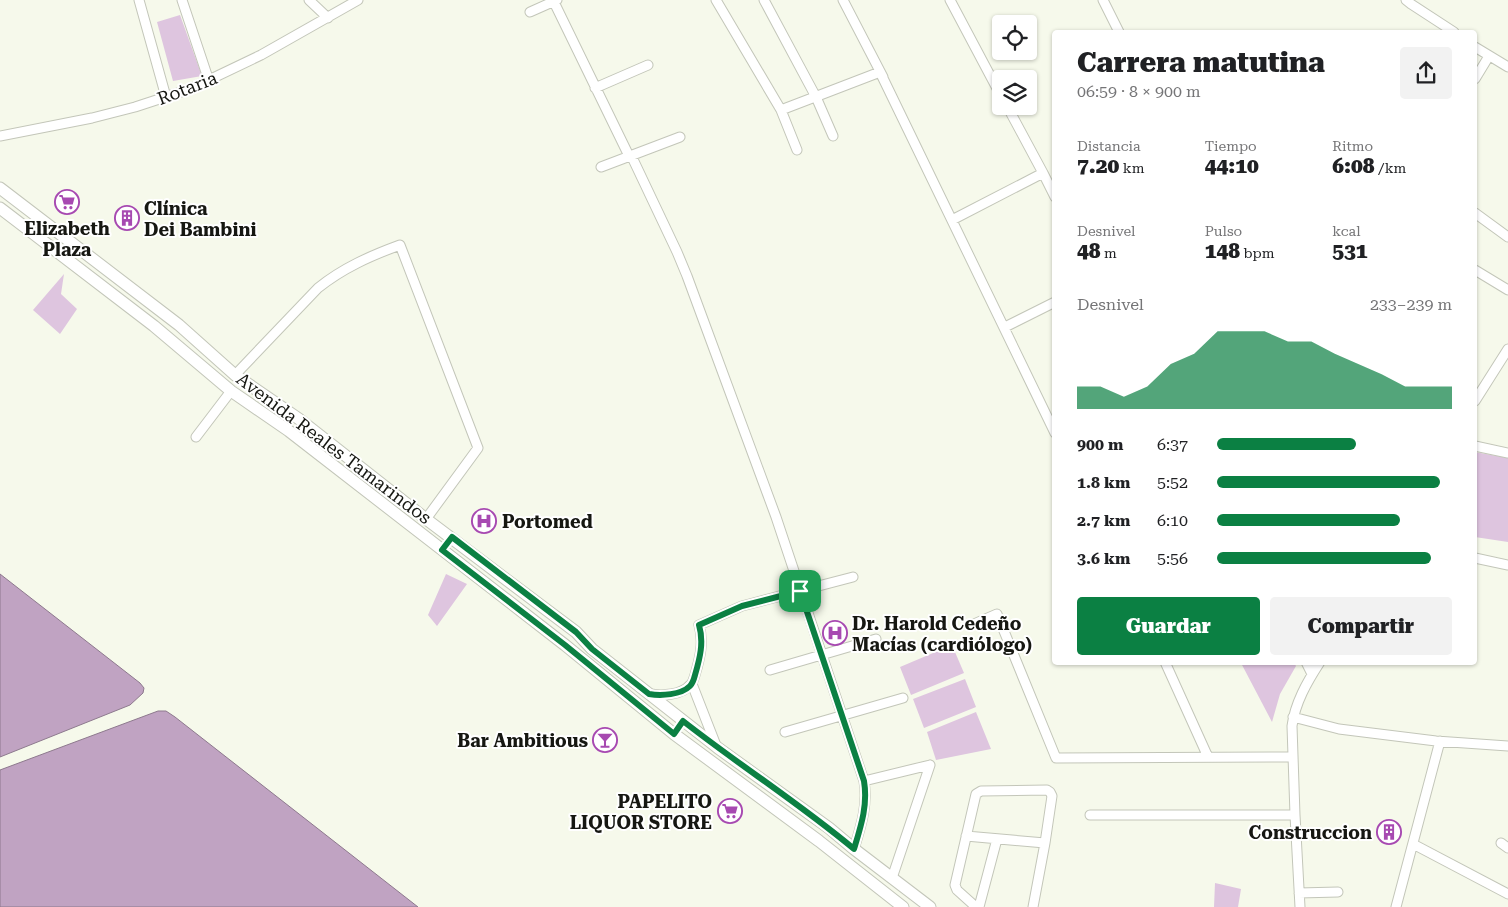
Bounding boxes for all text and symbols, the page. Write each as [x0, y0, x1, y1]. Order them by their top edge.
map controls [992, 15, 1037, 115]
button: locate [992, 15, 1037, 60]
text: Carrera matutina [1077, 46, 1325, 79]
button: share [1400, 47, 1452, 99]
street label: Rotaria [154, 67, 220, 109]
button: layers [992, 70, 1037, 115]
text: 06:59 · 8 × 900 m [1077, 82, 1201, 101]
text: Distancia [1077, 138, 1141, 154]
text: Tiempo [1205, 138, 1257, 154]
text: Ritmo [1332, 138, 1373, 154]
text: 7.20 [1077, 154, 1119, 178]
text: 44:10 [1205, 154, 1259, 178]
text: 6:08 [1332, 154, 1375, 178]
text: km [1119, 160, 1144, 176]
text: /km [1375, 160, 1406, 176]
supermarket icon: Elizabeth Plaza [54, 189, 80, 215]
place label: Clínica Dei Bambini [144, 198, 256, 240]
building icon: Clínica Dei Bambini [114, 205, 140, 231]
place label: Elizabeth Plaza [24, 218, 110, 260]
text: Desnivel [1077, 223, 1135, 239]
text: Pulso [1205, 223, 1242, 239]
text: kcal [1332, 223, 1361, 239]
text: 48 [1077, 239, 1101, 263]
text: 148 [1205, 239, 1240, 263]
text: 531 [1332, 239, 1368, 263]
text: m [1101, 245, 1117, 261]
text: bpm [1240, 245, 1274, 261]
text: Desnivel [1077, 295, 1144, 314]
text: 233–239 m [1370, 295, 1452, 314]
street label: Avenida Reales Tamarindos [233, 368, 435, 528]
text: 900 m [1077, 435, 1123, 454]
text: 6:37 [1157, 435, 1188, 454]
text: 1.8 km [1077, 473, 1130, 492]
text: 5:52 [1157, 473, 1188, 492]
hospital icon: Portomed [471, 508, 497, 534]
place label: Portomed [502, 511, 593, 532]
text: 2.7 km [1077, 511, 1130, 530]
text: 6:10 [1157, 511, 1188, 530]
text: 3.6 km [1077, 549, 1130, 568]
text: 5:56 [1157, 549, 1188, 568]
pin [779, 570, 821, 612]
icon: arrive [786, 577, 814, 605]
button: Guardar [1077, 597, 1260, 655]
button: Compartir [1270, 597, 1452, 655]
place label: Dr. Harold Cedeño Macías (cardiólogo) [852, 613, 1032, 655]
hospital icon: Dr. Harold Cedeño Macías (cardiólogo) [822, 620, 848, 646]
bar icon: Bar Ambitious [592, 727, 618, 753]
place label: Bar Ambitious [457, 730, 588, 751]
place label: PAPELITO LIQUOR STORE [570, 791, 712, 833]
supermarket icon: PAPELITO LIQUOR STORE [717, 798, 743, 824]
building icon: Construccion [1376, 819, 1402, 845]
place label: Construccion [1249, 822, 1372, 843]

